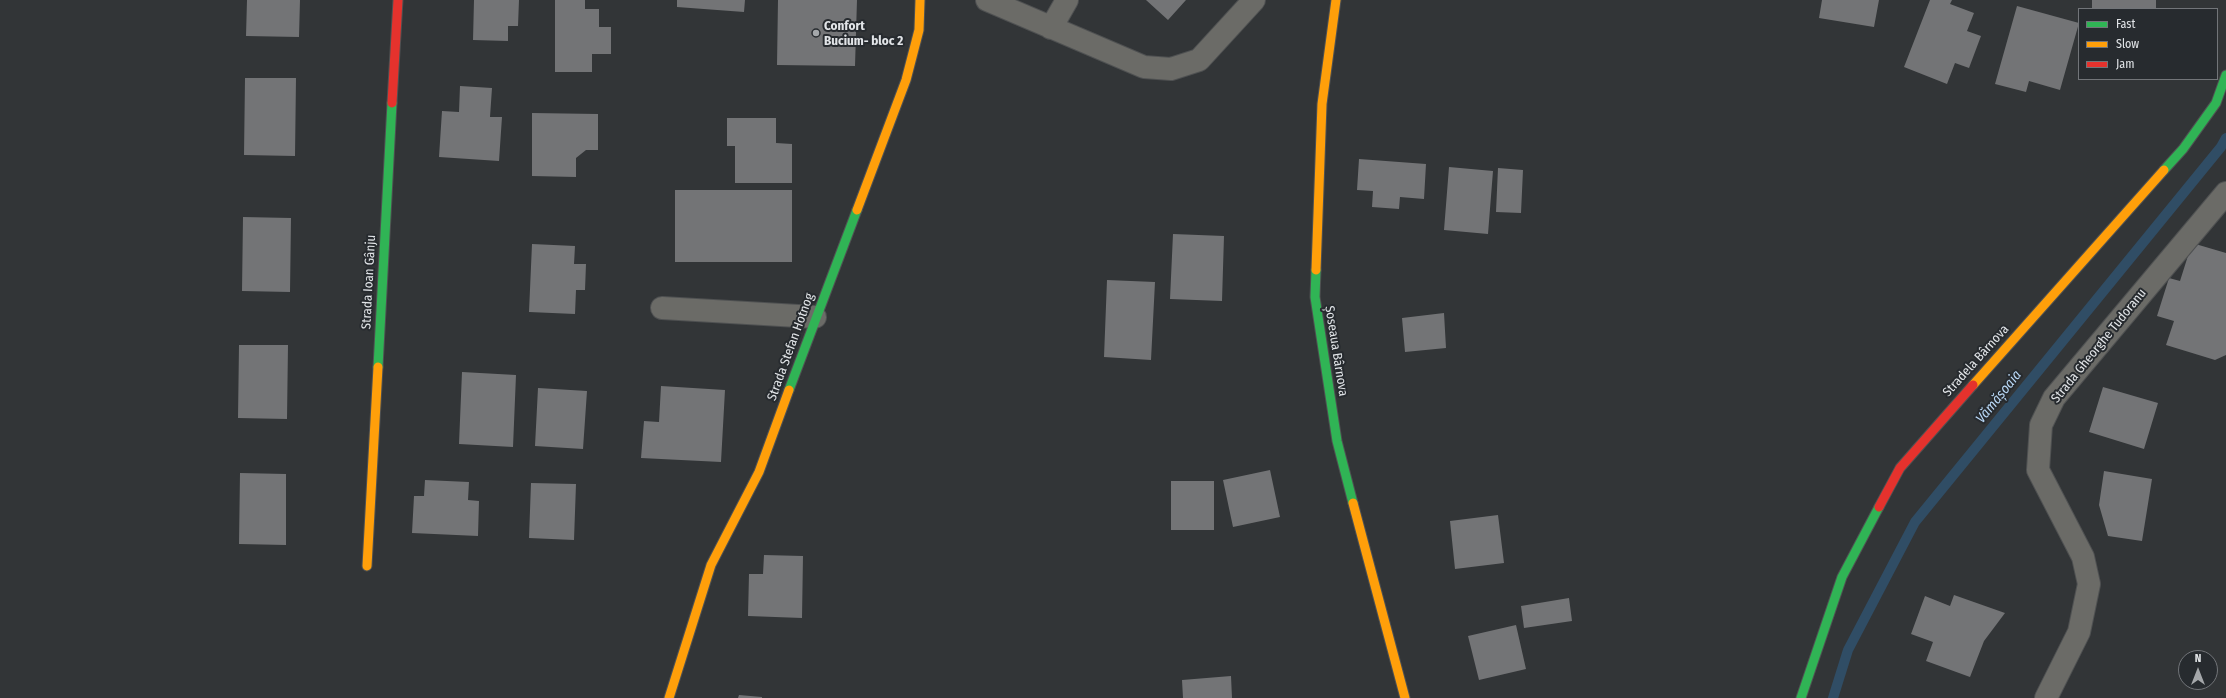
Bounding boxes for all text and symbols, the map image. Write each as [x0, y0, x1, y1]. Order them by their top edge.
legend [2078, 8, 2218, 80]
text: Fast [2116, 17, 2135, 31]
place label: Confort Bucium- bloc 2 [824, 18, 903, 49]
marker: Confort Bucium- bloc 2 [811, 28, 821, 38]
text: Slow [2116, 37, 2139, 51]
text: Jam [2116, 57, 2134, 71]
street label: Strada Ioan Gânju [359, 234, 379, 330]
street label: Strada Gheorghe Tudoranu [2048, 286, 2150, 406]
street label: Strada Stefan Hotnog [764, 291, 818, 403]
street label: Șoseaua Bârnova [1321, 305, 1351, 397]
street label: Stradela Bârnova [1940, 322, 2012, 400]
water label: Vămășoaia [1973, 367, 2025, 427]
north arrow [2178, 650, 2218, 690]
text: N [2195, 652, 2201, 665]

